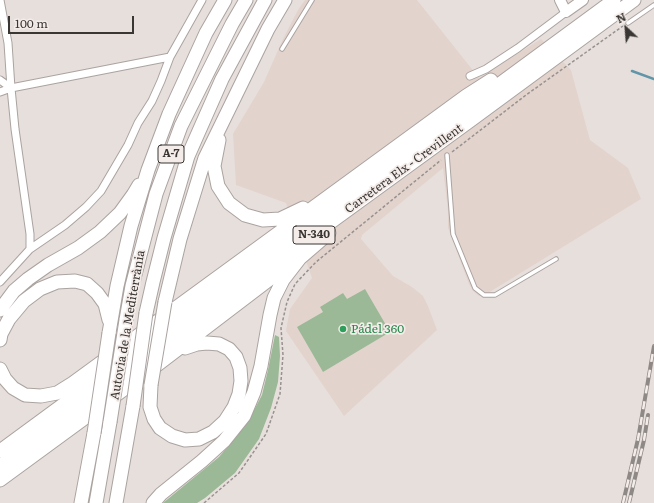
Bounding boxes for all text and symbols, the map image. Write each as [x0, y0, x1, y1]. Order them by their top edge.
scale bar [10, 8, 136, 34]
north arrow [606, 8, 646, 48]
text: N [613, 8, 628, 26]
text: 100 m [15, 14, 48, 32]
street label: Carretera Elx - Crevillent [342, 121, 466, 217]
road number: A-7 [158, 145, 184, 163]
road number: N-340 [293, 226, 335, 244]
street label: Autovia de la Mediterrània [108, 249, 148, 401]
place label: Pádel 360 [351, 322, 404, 336]
marker: Pádel 360 [338, 324, 348, 334]

